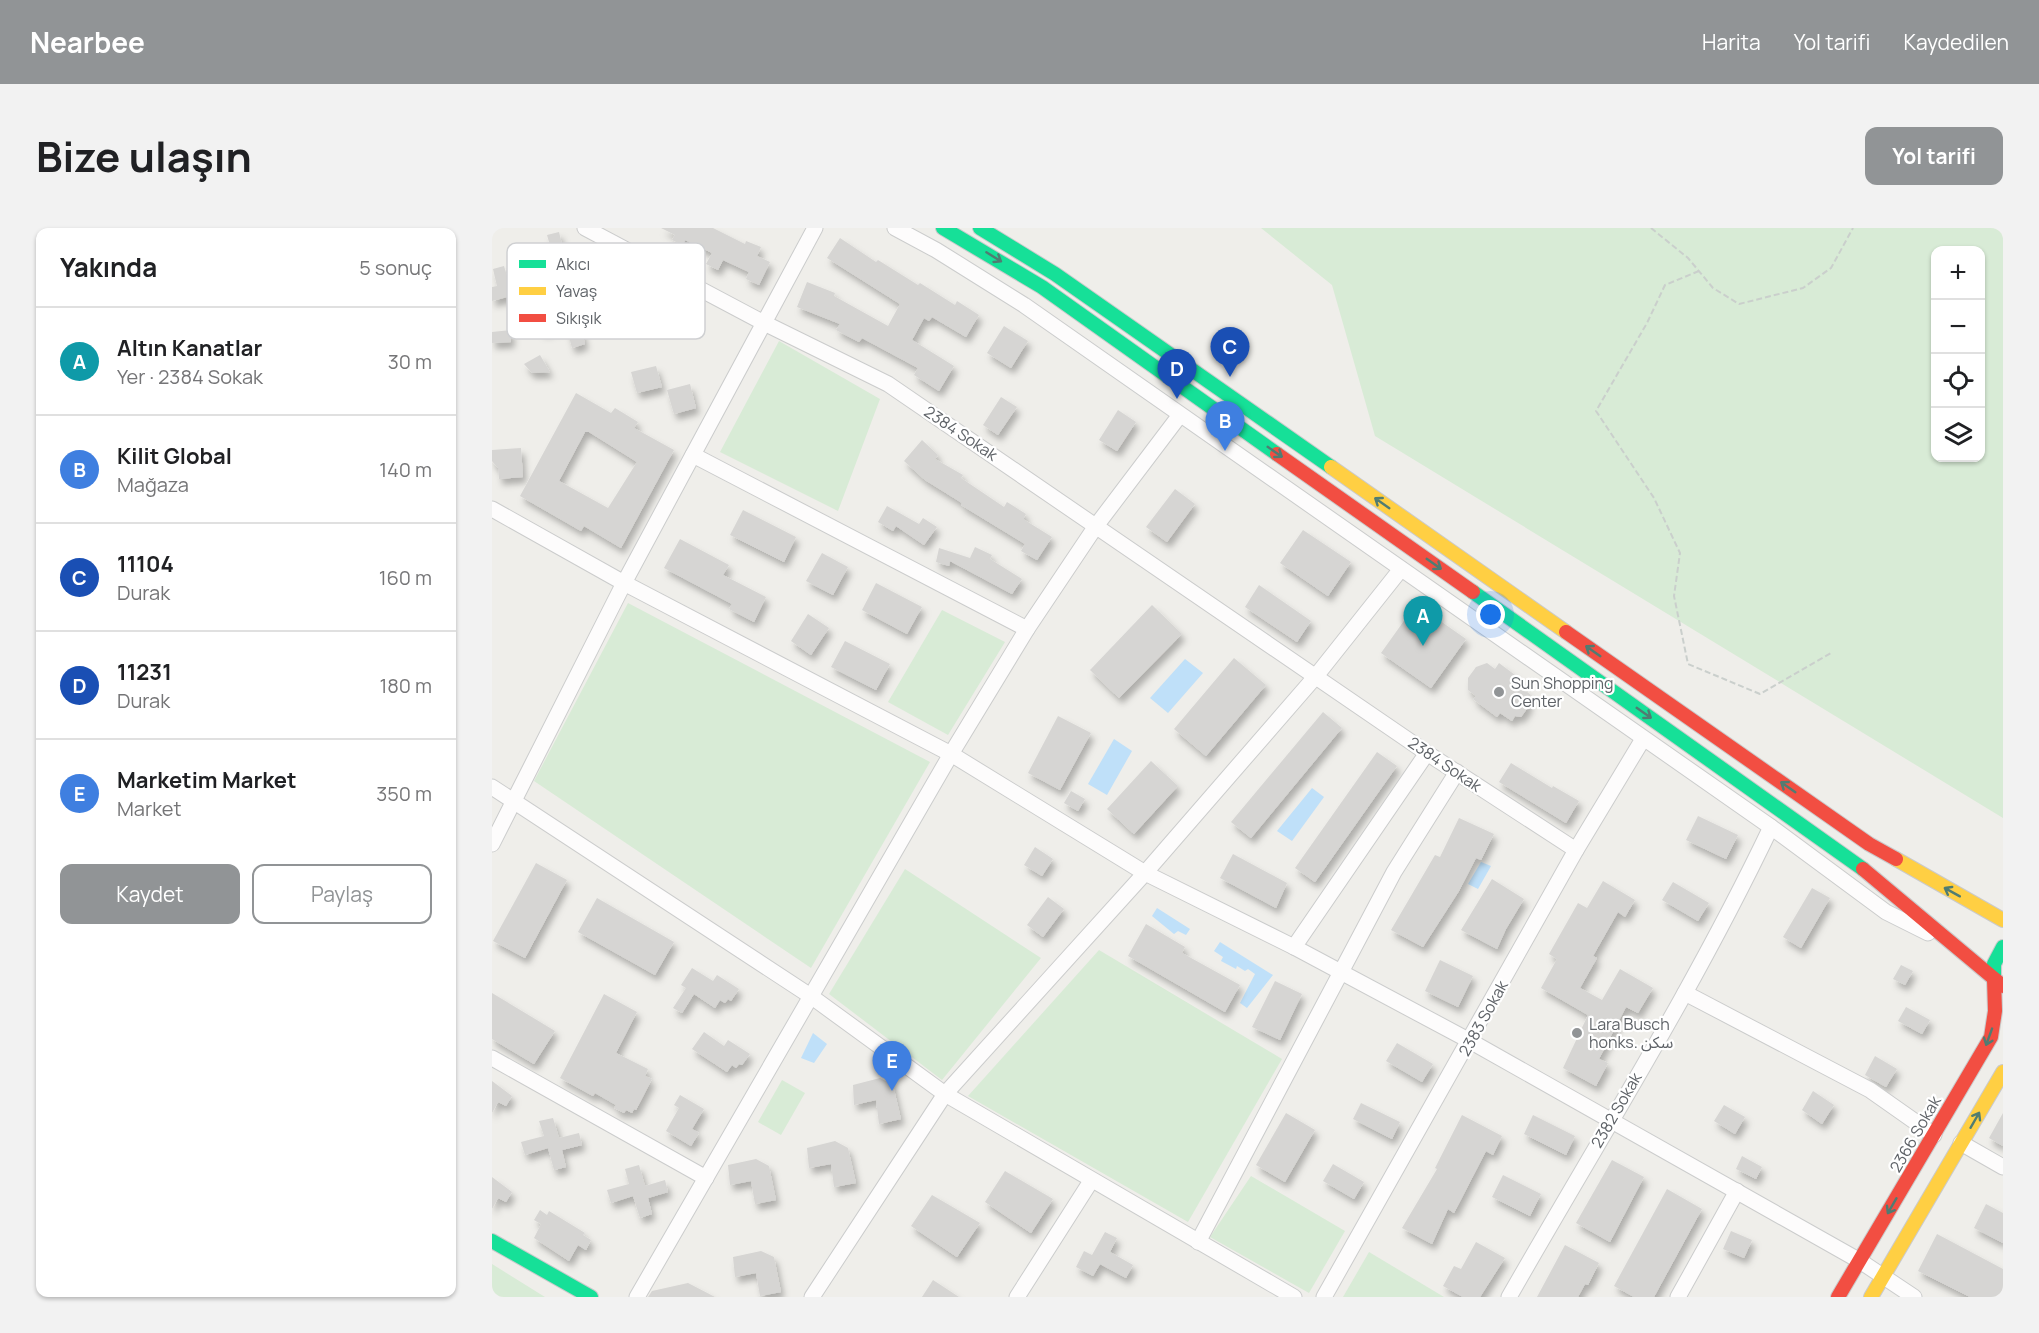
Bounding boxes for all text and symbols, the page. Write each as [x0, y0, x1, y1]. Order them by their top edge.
text: Nearbee [30, 23, 145, 61]
text: Harita [1702, 28, 1761, 56]
text: Yol tarifi [1794, 28, 1870, 56]
text: Kaydedilen [1903, 28, 2009, 56]
text: Bize ulaşın [36, 127, 252, 185]
button: Yol tarifi [1865, 127, 2003, 185]
legend [507, 243, 705, 339]
map controls [1931, 246, 1985, 462]
button: + [1931, 246, 1985, 300]
text: Yakında [60, 249, 157, 285]
one-way arrow [985, 251, 1002, 263]
text: Akıcı [556, 253, 590, 275]
text: 5 sonuç [359, 254, 432, 281]
text: Yavaş [556, 280, 597, 302]
button: − [1931, 300, 1985, 354]
text: Sıkışık [556, 307, 602, 329]
pin: C [1210, 328, 1250, 377]
text: Altın Kanatlar [117, 333, 262, 363]
text: A [73, 348, 86, 375]
text: 30 m [388, 348, 432, 375]
pin: D [1158, 350, 1196, 399]
button: locate [1931, 354, 1985, 408]
text: Yer · 2384 Sokak [117, 363, 263, 390]
street label: 2384 Sokak [920, 400, 1003, 466]
pin: B [1206, 402, 1244, 451]
button: layers [1931, 408, 1985, 462]
text: Kilit Global [117, 441, 232, 471]
one-way arrow [1266, 446, 1282, 458]
text: B [73, 456, 86, 483]
text: 140 m [379, 456, 432, 483]
text: Mağaza [117, 471, 189, 498]
one-way arrow [1374, 497, 1391, 509]
text: 11104 [117, 549, 174, 579]
one-way arrow [1425, 558, 1441, 571]
text: C [72, 564, 87, 591]
text: 160 m [379, 564, 432, 591]
text: Durak [117, 579, 170, 606]
pin: A [1404, 596, 1442, 646]
your location [1476, 600, 1505, 629]
one-way arrow [1586, 645, 1602, 657]
text: 11231 [117, 657, 172, 687]
text: D [72, 672, 87, 699]
text: 180 m [379, 672, 432, 699]
place label: Sun Shopping Center [1511, 672, 1614, 712]
marker: Sun Shopping Center [1492, 685, 1506, 699]
text: Durak [117, 687, 170, 714]
one-way arrow [1636, 707, 1652, 719]
street label: 2384 Sokak [1404, 731, 1487, 797]
text: Marketim Market [117, 765, 297, 795]
text: E [74, 780, 85, 807]
text: 350 m [376, 780, 432, 807]
one-way arrow [1780, 781, 1796, 793]
text: Market [117, 795, 182, 822]
button: Kaydet [60, 864, 240, 924]
button: Paylaş [252, 864, 432, 924]
one-way arrow [1944, 886, 1961, 898]
street label: 2383 Sokak [1453, 975, 1513, 1060]
place label: Lara Busch honks. سكن [1589, 1013, 1673, 1053]
marker: Lara Busch honks. سكن [1570, 1026, 1584, 1040]
one-way arrow [1982, 1027, 1993, 1045]
pin: E [872, 1042, 912, 1091]
street label: 2382 Sokak [1586, 1067, 1647, 1152]
street label: 2366 Sokak [1884, 1091, 1946, 1176]
one-way arrow [1969, 1112, 1981, 1129]
one-way arrow [1886, 1197, 1898, 1214]

